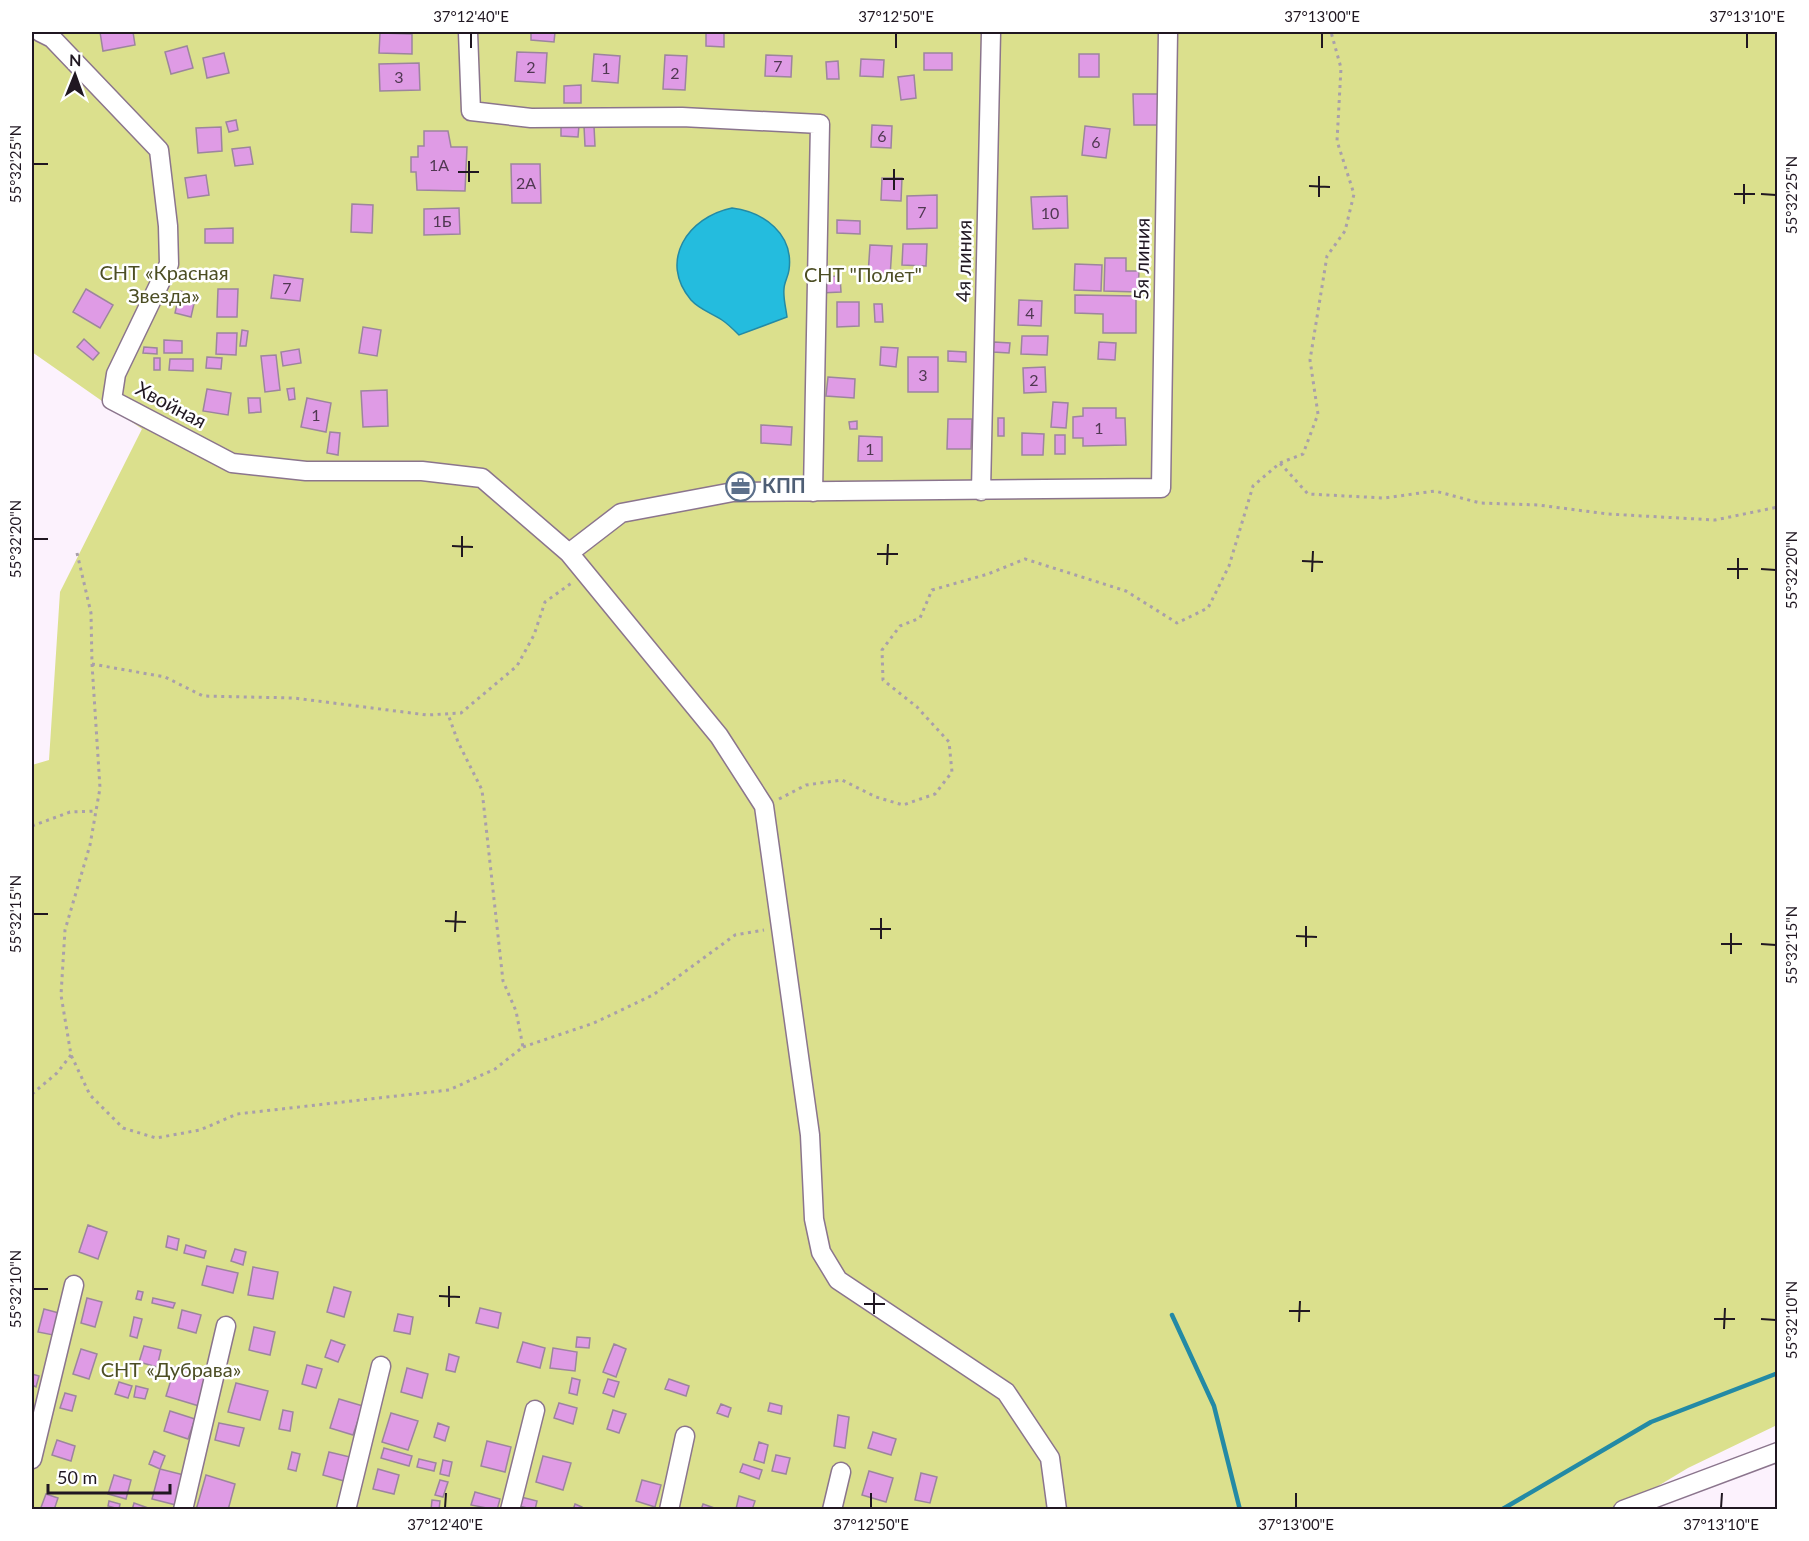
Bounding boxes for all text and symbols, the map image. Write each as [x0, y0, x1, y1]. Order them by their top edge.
text: 37°12'40"E [433, 7, 509, 25]
text: 37°12'50"E [858, 7, 934, 25]
text: 37°13'00"E [1284, 7, 1360, 25]
text: 37°13'10"E [1709, 7, 1785, 25]
north arrow [45, 45, 105, 105]
text: N [69, 50, 82, 69]
house number: 7 [773, 56, 783, 75]
house number: 2 [526, 57, 536, 76]
house number: 1 [601, 58, 611, 77]
house number: 2 [670, 63, 680, 82]
house number: 3 [394, 67, 404, 86]
text: 55°32'25"N [6, 125, 24, 203]
house number: 6 [877, 126, 887, 145]
house number: 6 [1091, 132, 1101, 151]
house number: 1А [429, 155, 449, 174]
text: 55°32'25"N [1782, 156, 1800, 234]
house number: 2А [516, 173, 536, 192]
house number: 7 [917, 202, 927, 221]
house number: 10 [1041, 203, 1059, 222]
house number: 1Б [432, 211, 452, 230]
street label: 5я линия [1128, 218, 1154, 300]
street label: 4я линия [950, 220, 976, 302]
park label: СНТ «Красная Звезда» [99, 260, 229, 307]
park label: СНТ "Полет" [804, 262, 922, 286]
house number: 7 [282, 278, 292, 297]
house number: 4 [1025, 303, 1035, 322]
house number: 3 [918, 365, 928, 384]
house number: 2 [1029, 370, 1039, 389]
street label: Хвойная [132, 376, 211, 433]
house number: 1 [311, 405, 321, 424]
house number: 1 [1094, 418, 1104, 437]
house number: 1 [865, 439, 875, 458]
office icon: КПП [725, 470, 757, 502]
place label: КПП [762, 473, 806, 497]
text: 55°32'20"N [6, 500, 24, 578]
text: 55°32'20"N [1782, 531, 1800, 609]
text: 55°32'15"N [6, 875, 24, 953]
text: 55°32'15"N [1782, 906, 1800, 984]
text: 55°32'10"N [6, 1250, 24, 1328]
text: 55°32'10"N [1782, 1281, 1800, 1359]
park label: СНТ «Дубрава» [101, 1357, 241, 1381]
scale bar [48, 1457, 170, 1495]
text: 50 m [57, 1466, 97, 1488]
text: 37°12'40"E [407, 1515, 483, 1533]
text: 37°12'50"E [833, 1515, 909, 1533]
text: 37°13'00"E [1258, 1515, 1334, 1533]
text: 37°13'10"E [1683, 1515, 1759, 1533]

